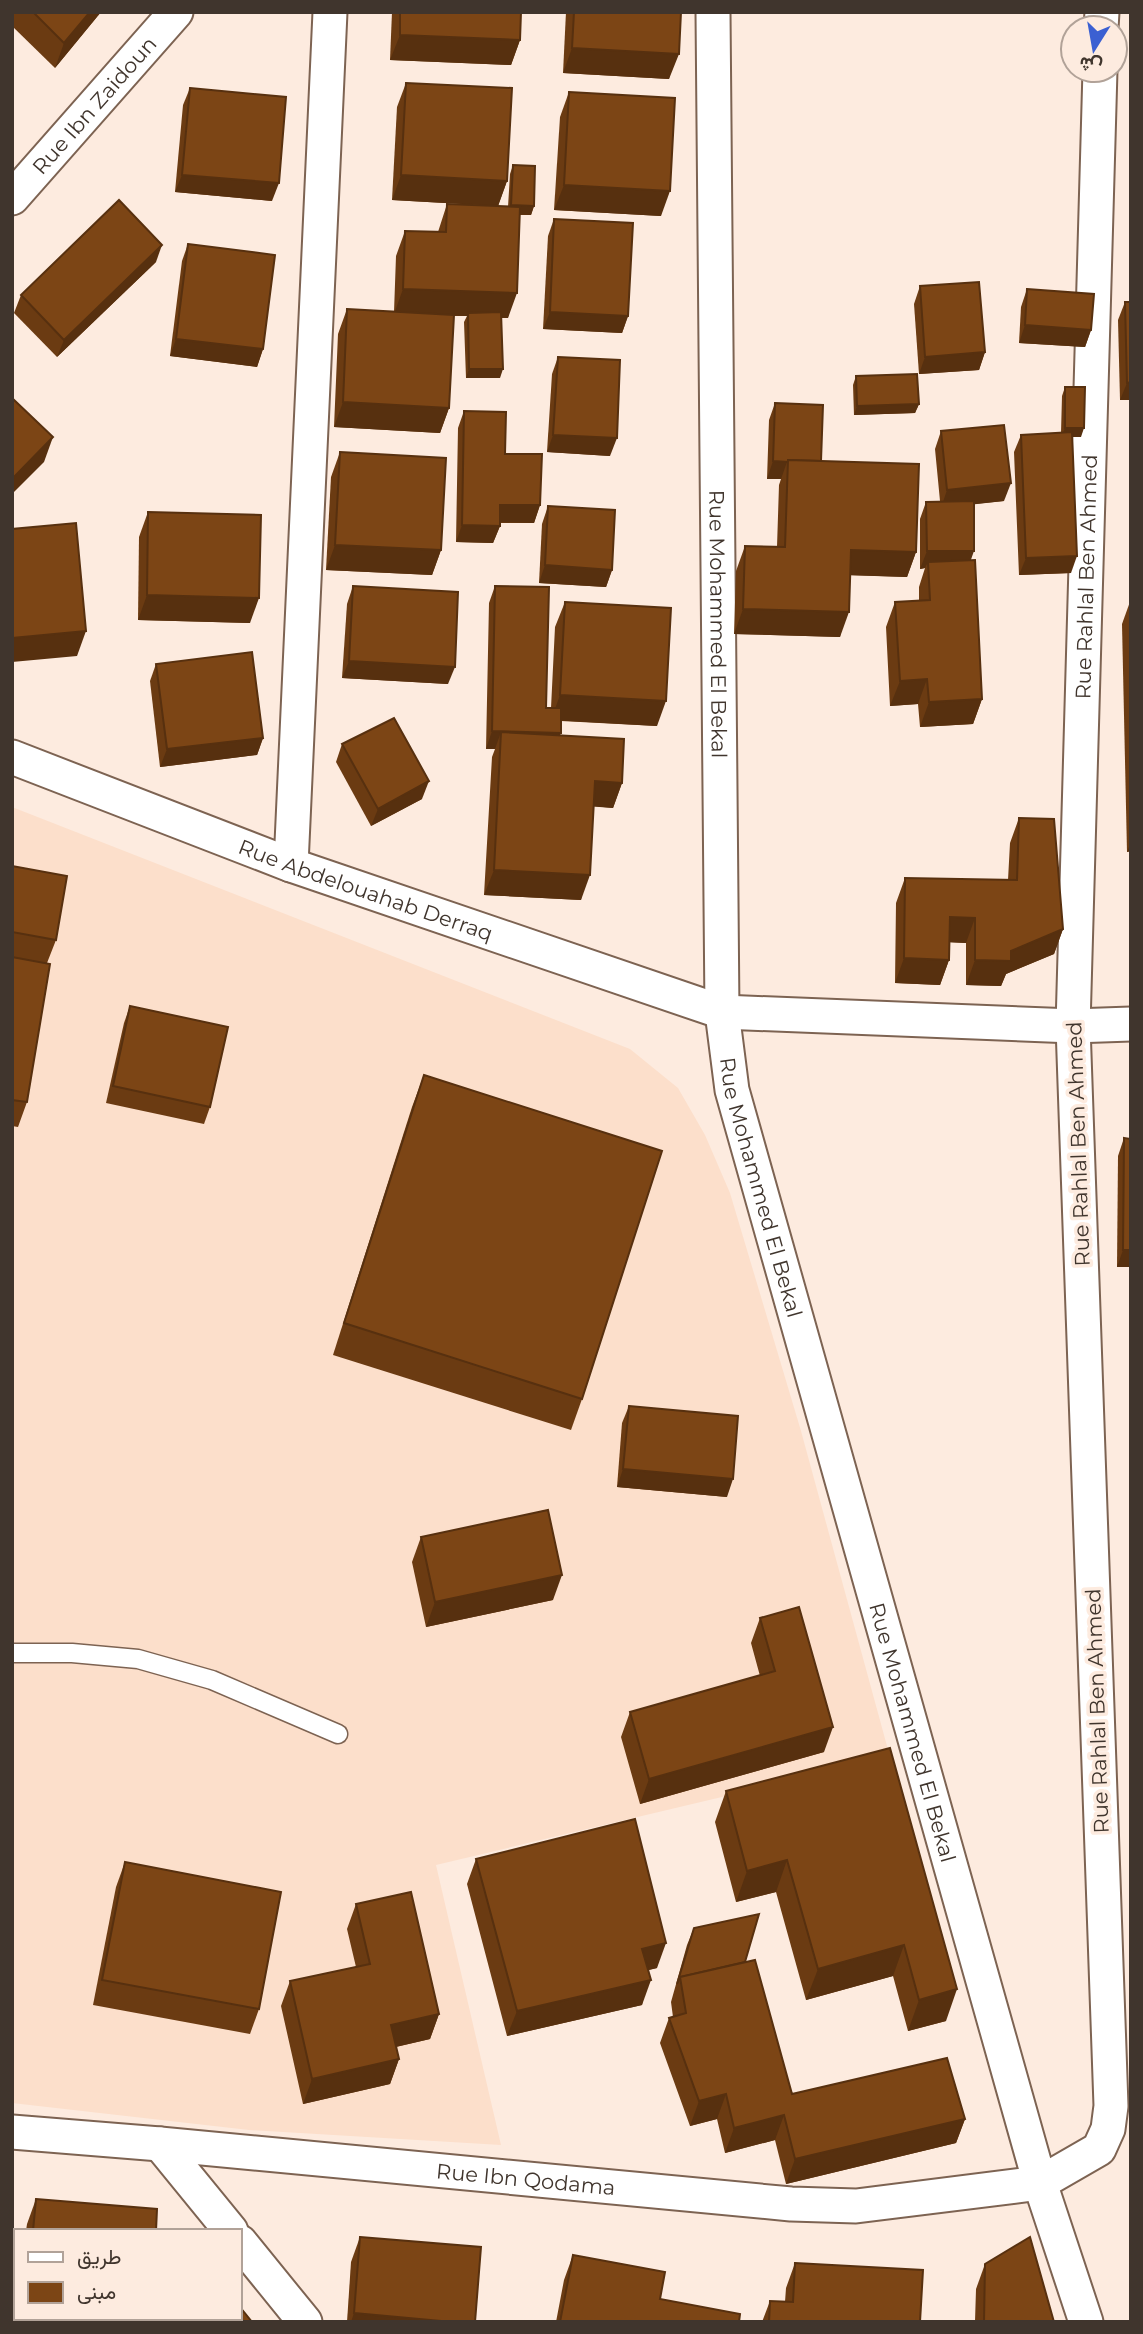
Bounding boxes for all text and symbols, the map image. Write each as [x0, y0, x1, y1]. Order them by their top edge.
north arrow [1059, 14, 1129, 84]
street label: Rue Ibn Zaidoun [27, 31, 161, 179]
text: ش [1077, 52, 1104, 79]
street label: Rue Rahlal Ben Ahmed [1070, 454, 1102, 700]
street label: Rue Mohammed El Bekal [705, 490, 732, 758]
street label: Rue Abdelouahab Derraq [235, 833, 496, 946]
street label: Rue Rahlal Ben Ahmed [1061, 1021, 1095, 1267]
street label: Rue Mohammed El Bekal [715, 1056, 808, 1320]
street label: Rue Rahlal Ben Ahmed [1080, 1588, 1114, 1834]
street label: Rue Mohammed El Bekal [865, 1600, 961, 1865]
street label: Rue Ibn Qodama [435, 2158, 617, 2200]
legend [14, 2229, 242, 2320]
text: طريق [77, 2244, 122, 2270]
text: مبنى [77, 2279, 116, 2304]

